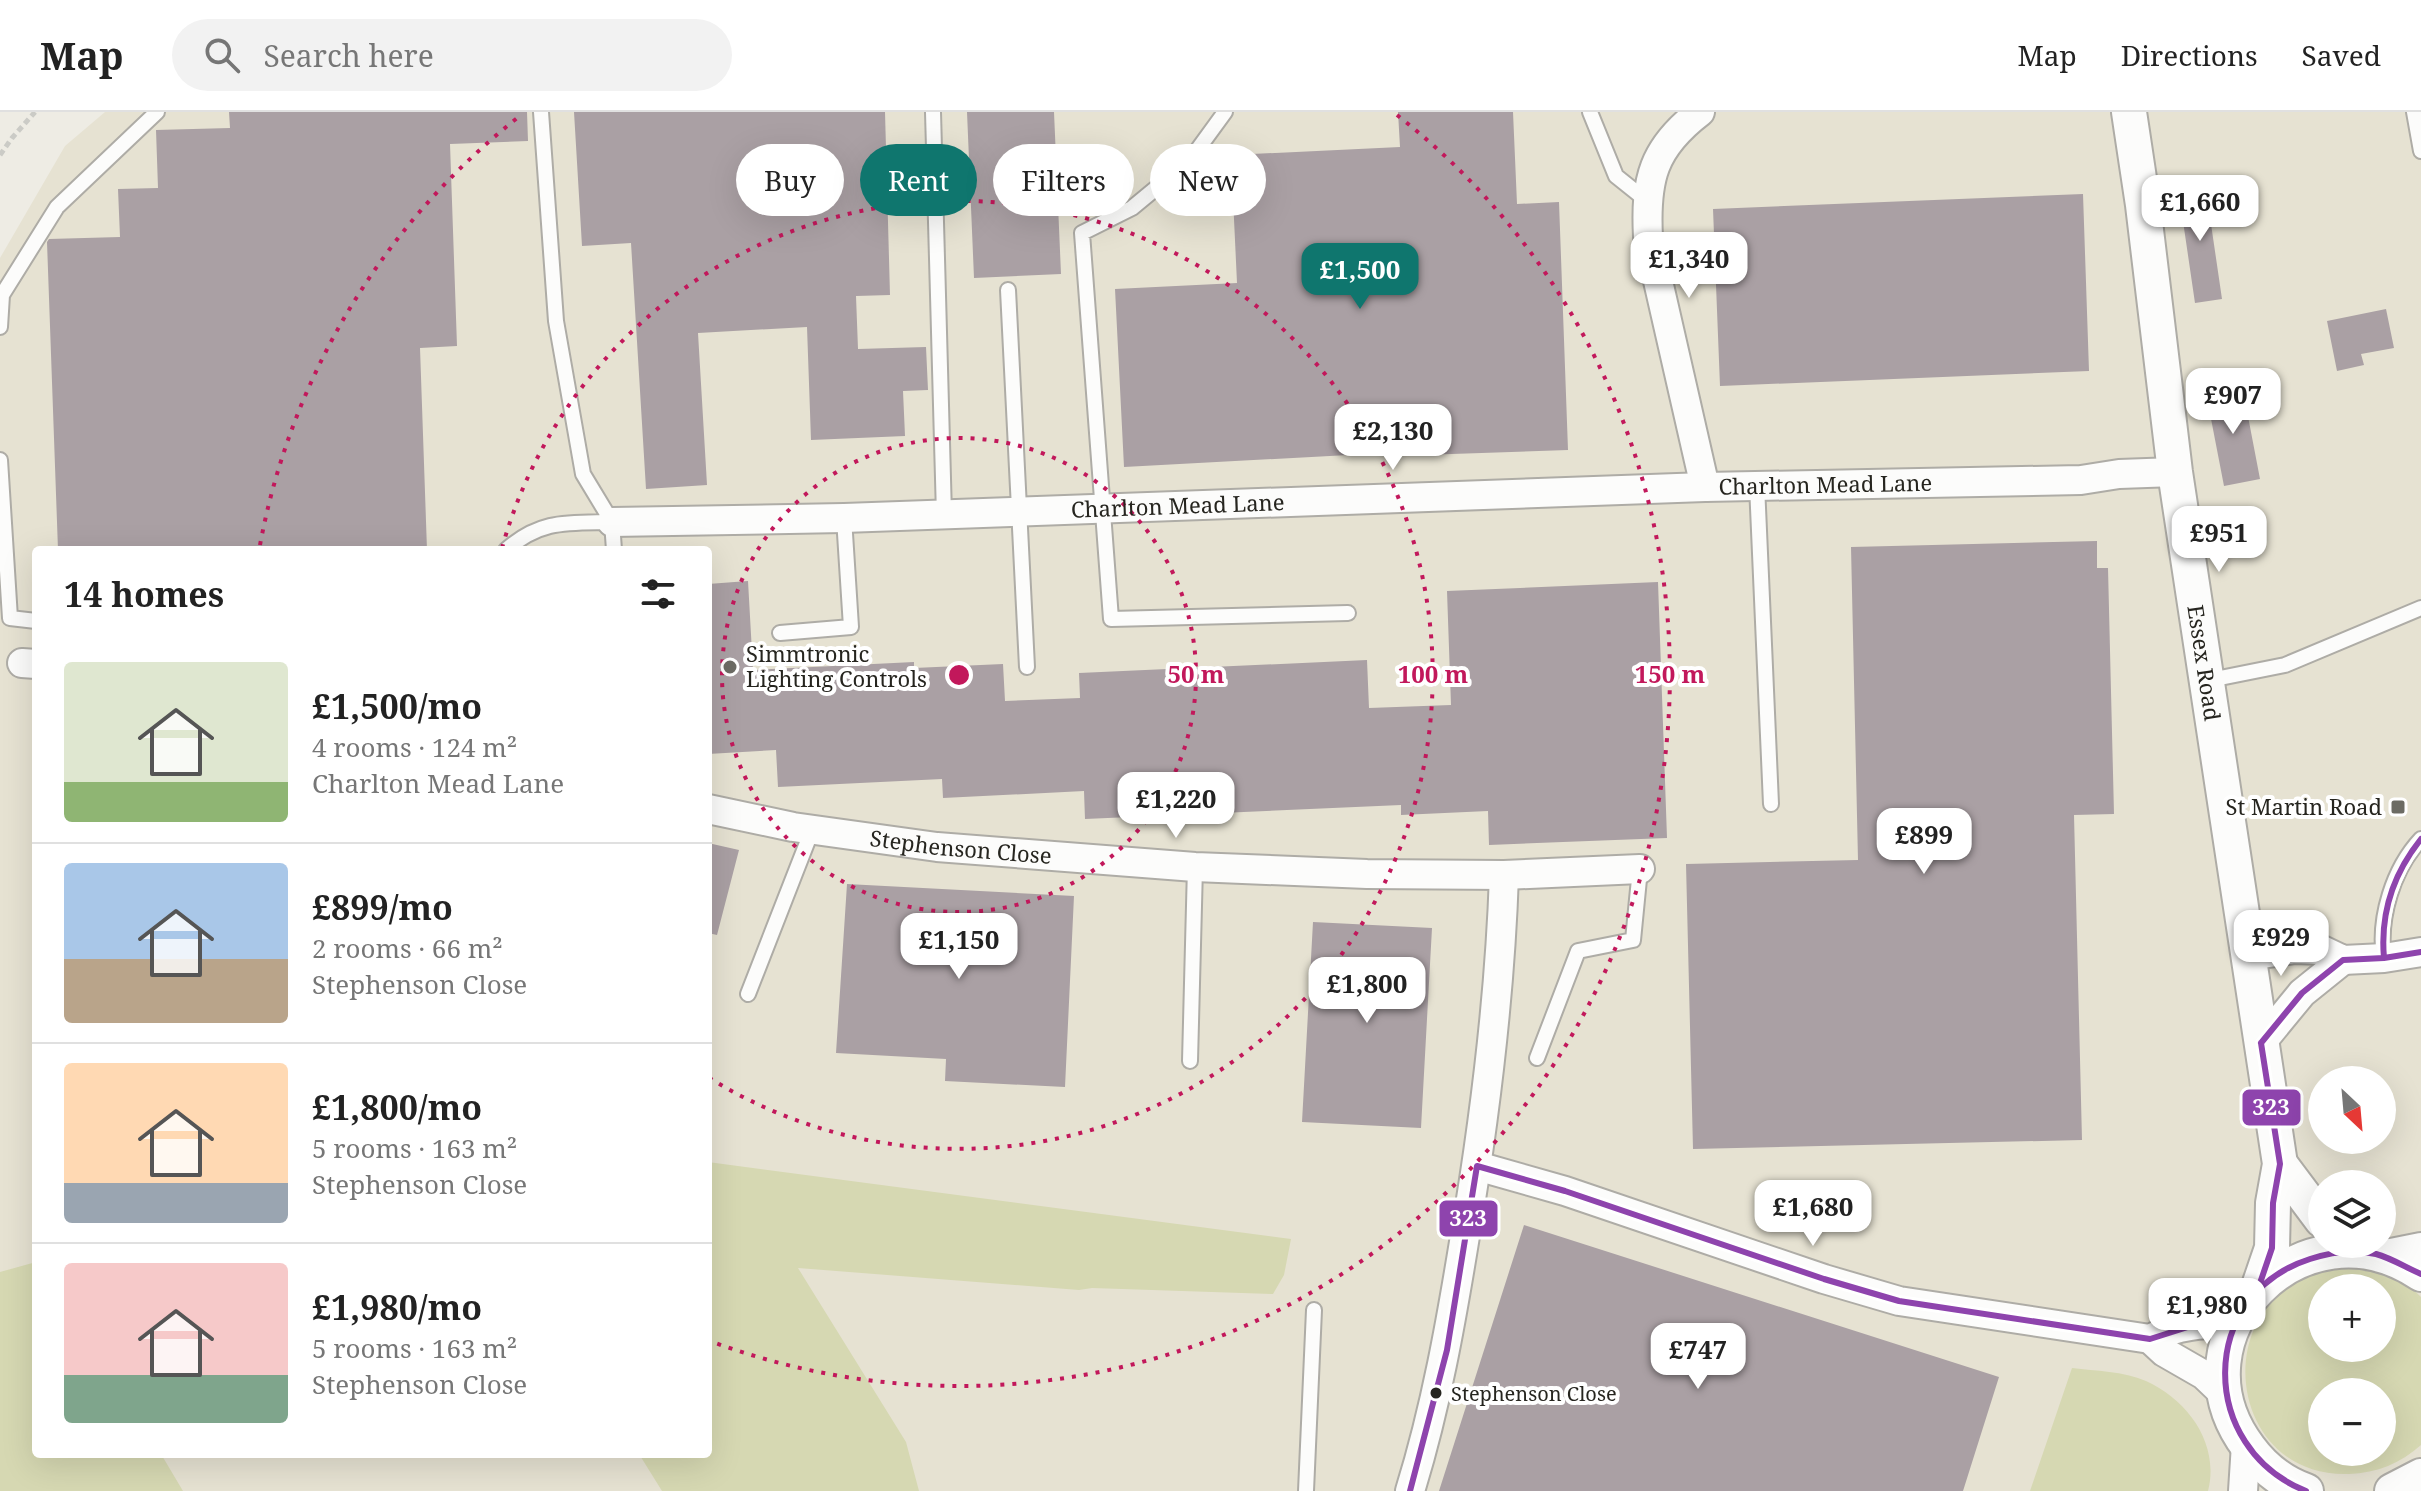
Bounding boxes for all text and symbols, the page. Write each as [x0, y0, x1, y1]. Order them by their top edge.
search box [172, 19, 732, 91]
text: Map [40, 29, 124, 81]
icon: search [200, 33, 244, 77]
text: Search here [264, 35, 434, 76]
text: Map [2017, 36, 2077, 74]
text: Directions [2121, 36, 2258, 74]
text: Saved [2302, 36, 2381, 74]
chip: Buy [736, 144, 844, 216]
chip: Rent [860, 144, 977, 216]
chip: Filters [993, 144, 1134, 216]
chip: New [1150, 144, 1266, 216]
pin: £1,660 [2135, 175, 2265, 243]
text: £1,660 [2160, 183, 2240, 219]
pin: £1,340 [1624, 232, 1754, 300]
text: £1,340 [1649, 240, 1729, 276]
pin: £1,500 [1295, 243, 1425, 311]
text: £1,500 [1320, 251, 1400, 287]
pin: £907 [2186, 368, 2280, 436]
text: £907 [2204, 376, 2262, 412]
pin: £2,130 [1328, 404, 1458, 472]
text: £2,130 [1353, 412, 1433, 448]
street label: Charlton Mead Lane [1718, 467, 1932, 501]
street label: Charlton Mead Lane [1070, 486, 1285, 524]
pin: £951 [2172, 506, 2266, 574]
text: £951 [2190, 514, 2248, 550]
text: 14 homes [64, 571, 224, 617]
icon: filters [636, 572, 680, 616]
street label: Essex Road [2181, 603, 2229, 723]
place label: Simmtronic Lighting Controls [746, 638, 927, 693]
text: 50 m [1167, 657, 1225, 690]
text: 100 m [1398, 657, 1469, 690]
text: 150 m [1635, 657, 1706, 690]
marker: Simmtronic Lighting Controls [721, 658, 739, 676]
centre of rings [945, 661, 973, 689]
text: £1,500/mo [312, 683, 482, 729]
icon: home [128, 694, 224, 790]
text: 4 rooms · 124 m² [312, 729, 517, 765]
text: Charlton Mead Lane [312, 765, 564, 801]
pin: £1,220 [1111, 772, 1241, 840]
text: £1,220 [1136, 780, 1216, 816]
place label: St Martin Road [2225, 791, 2382, 821]
marker: St Martin Road [2389, 798, 2407, 816]
pin: £899 [1877, 808, 1971, 876]
text: £899 [1895, 816, 1953, 852]
street label: Stephenson Close [868, 822, 1053, 870]
text: £899/mo [312, 884, 453, 930]
icon: home [128, 895, 224, 991]
pin: £929 [2234, 910, 2328, 978]
pin: £1,150 [894, 913, 1024, 981]
text: £929 [2252, 918, 2310, 954]
text: £1,150 [919, 921, 999, 957]
text: 2 rooms · 66 m² [312, 930, 503, 966]
pin: £1,800 [1302, 957, 1432, 1025]
text: £1,800 [1327, 965, 1407, 1001]
text: Stephenson Close [312, 966, 527, 1002]
north arrow [2308, 1066, 2396, 1154]
map controls [2308, 1066, 2396, 1466]
text: £1,800/mo [312, 1084, 482, 1130]
line badge: 323 [2241, 1088, 2302, 1127]
text: 323 [2252, 1091, 2290, 1121]
icon: home [128, 1095, 224, 1191]
text: 5 rooms · 163 m² [312, 1130, 517, 1166]
text: Stephenson Close [312, 1166, 527, 1202]
button: layers [2308, 1170, 2396, 1258]
pin: £1,680 [1748, 1180, 1878, 1248]
text: £1,680 [1773, 1188, 1853, 1224]
line badge: 323 [1438, 1199, 1499, 1238]
text: 323 [1449, 1202, 1487, 1232]
button: + [2308, 1274, 2396, 1362]
pin: £1,980 [2142, 1278, 2272, 1346]
text: £1,980/mo [312, 1284, 482, 1330]
text: £1,980 [2167, 1286, 2247, 1322]
icon: home [128, 1295, 224, 1391]
pin: £747 [1651, 1323, 1745, 1391]
text: 5 rooms · 163 m² [312, 1330, 517, 1366]
text: £747 [1669, 1331, 1727, 1367]
text: Stephenson Close [312, 1366, 527, 1402]
button: − [2308, 1378, 2396, 1466]
place label: Stephenson Close [1451, 1380, 1617, 1407]
marker: Stephenson Close [1428, 1385, 1444, 1401]

